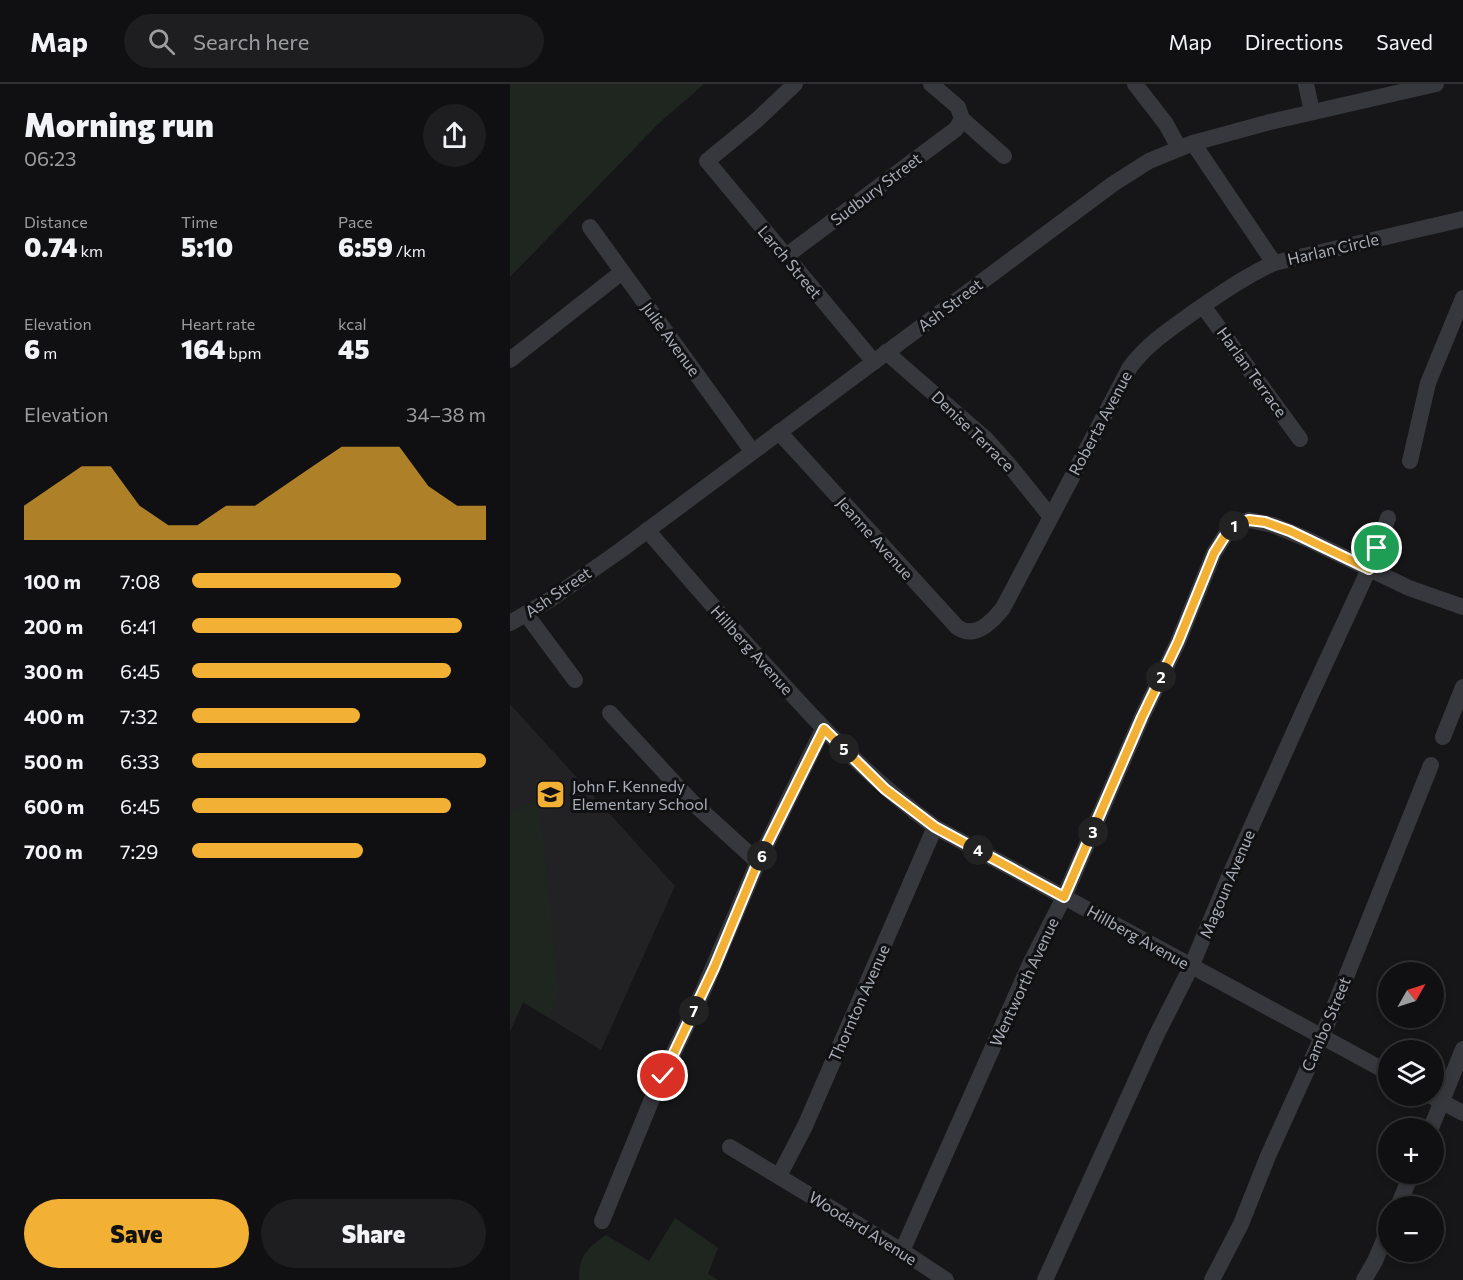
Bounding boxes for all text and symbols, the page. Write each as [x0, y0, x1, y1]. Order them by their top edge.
search box [124, 14, 544, 68]
text: Map [30, 24, 88, 58]
icon: search [145, 25, 178, 58]
text: Search here [193, 28, 309, 55]
text: Map [1169, 29, 1212, 54]
text: Directions [1245, 29, 1343, 54]
text: Saved [1376, 29, 1433, 54]
text: Morning run [24, 103, 214, 144]
button: share [423, 104, 486, 167]
text: 06:23 [24, 146, 76, 170]
street label: Sudbury Street [826, 148, 925, 229]
text: Distance [24, 212, 88, 231]
text: Time [181, 212, 218, 231]
text: Pace [338, 212, 373, 231]
street label: Larch Street [754, 221, 827, 302]
street label: Harlan Circle [1285, 229, 1380, 268]
text: 0.74 [24, 231, 77, 262]
text: 5:10 [181, 231, 233, 262]
text: 6:59 [338, 231, 393, 262]
text: km [77, 241, 103, 260]
text: /km [393, 241, 426, 260]
street label: Ash Street [914, 274, 986, 335]
street label: Julie Avenue [638, 298, 705, 379]
text: Elevation [24, 314, 92, 333]
text: Heart rate [181, 314, 255, 333]
text: kcal [338, 314, 367, 333]
street label: Harlan Terrace [1214, 323, 1291, 420]
text: 6 [24, 333, 40, 364]
text: 164 [181, 333, 225, 364]
text: 45 [338, 333, 369, 364]
text: m [40, 343, 57, 362]
text: bpm [225, 343, 261, 362]
street label: Roberta Avenue [1064, 367, 1135, 478]
street label: Denise Terrace [928, 387, 1018, 475]
text: Elevation [24, 402, 109, 426]
text: 34–38 m [406, 402, 486, 426]
street label: Jeanne Avenue [833, 492, 917, 583]
pin: 1 [1219, 511, 1249, 541]
text: 1 [1230, 516, 1238, 535]
pin [1351, 522, 1402, 573]
icon: arrive [1360, 531, 1393, 564]
street label: Ash Street [521, 562, 595, 621]
text: 100 m [24, 569, 81, 593]
text: 7:08 [120, 569, 160, 593]
street label: Hillberg Avenue [707, 601, 797, 698]
text: 200 m [24, 614, 83, 638]
text: 6:41 [120, 614, 157, 638]
text: 300 m [24, 659, 84, 683]
text: 6:45 [120, 659, 160, 683]
pin: 2 [1146, 662, 1176, 692]
text: 2 [1156, 667, 1166, 686]
text: 400 m [24, 704, 84, 728]
text: 7:32 [120, 704, 158, 728]
pin: 5 [829, 734, 859, 764]
text: 5 [839, 739, 849, 758]
text: 500 m [24, 749, 84, 773]
text: 6:33 [120, 749, 160, 773]
place label: John F. Kennedy Elementary School [572, 776, 708, 813]
school or university icon: John F. Kennedy Elementary School [535, 779, 567, 811]
text: 600 m [24, 794, 84, 818]
text: 6:45 [120, 794, 160, 818]
pin: 3 [1078, 817, 1108, 847]
text: 3 [1088, 822, 1098, 841]
street label: Magoun Avenue [1195, 827, 1258, 941]
pin: 4 [963, 835, 993, 865]
text: 700 m [24, 839, 83, 863]
text: 7:29 [120, 839, 158, 863]
text: 4 [973, 840, 983, 859]
pin: 6 [747, 841, 777, 871]
text: 6 [757, 846, 767, 865]
street label: Hillberg Avenue [1084, 901, 1193, 972]
street label: Wentworth Avenue [985, 914, 1062, 1049]
street label: Thornton Avenue [824, 941, 893, 1064]
north arrow [1378, 962, 1444, 1028]
map controls [1378, 962, 1444, 1262]
street label: Cambo Street [1297, 973, 1354, 1074]
pin: 7 [679, 996, 709, 1026]
text: 7 [690, 1001, 698, 1020]
button: layers [1378, 1040, 1444, 1106]
pin [637, 1050, 688, 1101]
icon: check [646, 1059, 679, 1092]
button: + [1378, 1118, 1444, 1184]
street label: Woodard Avenue [806, 1187, 921, 1268]
button: − [1378, 1196, 1444, 1262]
button: Save [24, 1199, 249, 1268]
button: Share [261, 1199, 486, 1268]

